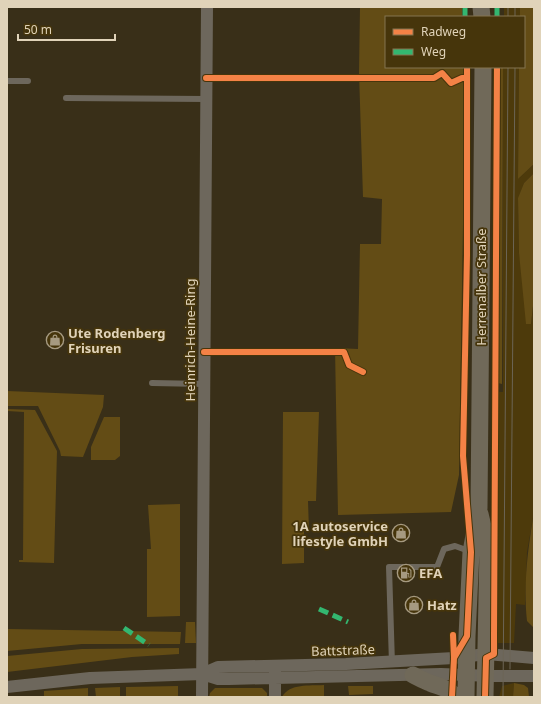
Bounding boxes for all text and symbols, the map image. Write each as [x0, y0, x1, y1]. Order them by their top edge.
scale bar [18, 16, 115, 42]
legend [385, 16, 525, 68]
text: 50 m [24, 21, 52, 38]
text: Radweg [421, 23, 466, 40]
text: Weg [421, 43, 446, 60]
street label: Herrenalber Straße [472, 228, 490, 346]
street label: Heinrich-Heine-Ring [181, 279, 199, 401]
place label: Ute Rodenberg Frisuren [68, 324, 166, 357]
shop icon: Ute Rodenberg Frisuren [45, 330, 65, 350]
place label: 1A autoservice lifestyle GmbH [292, 517, 388, 550]
shop icon: 1A autoservice lifestyle GmbH [391, 523, 411, 543]
fuel station icon: EFA [396, 563, 416, 583]
place label: EFA [419, 564, 442, 582]
shop icon: Hatz [404, 595, 424, 615]
place label: Hatz [427, 596, 457, 614]
street label: Battstraße [311, 640, 375, 660]

